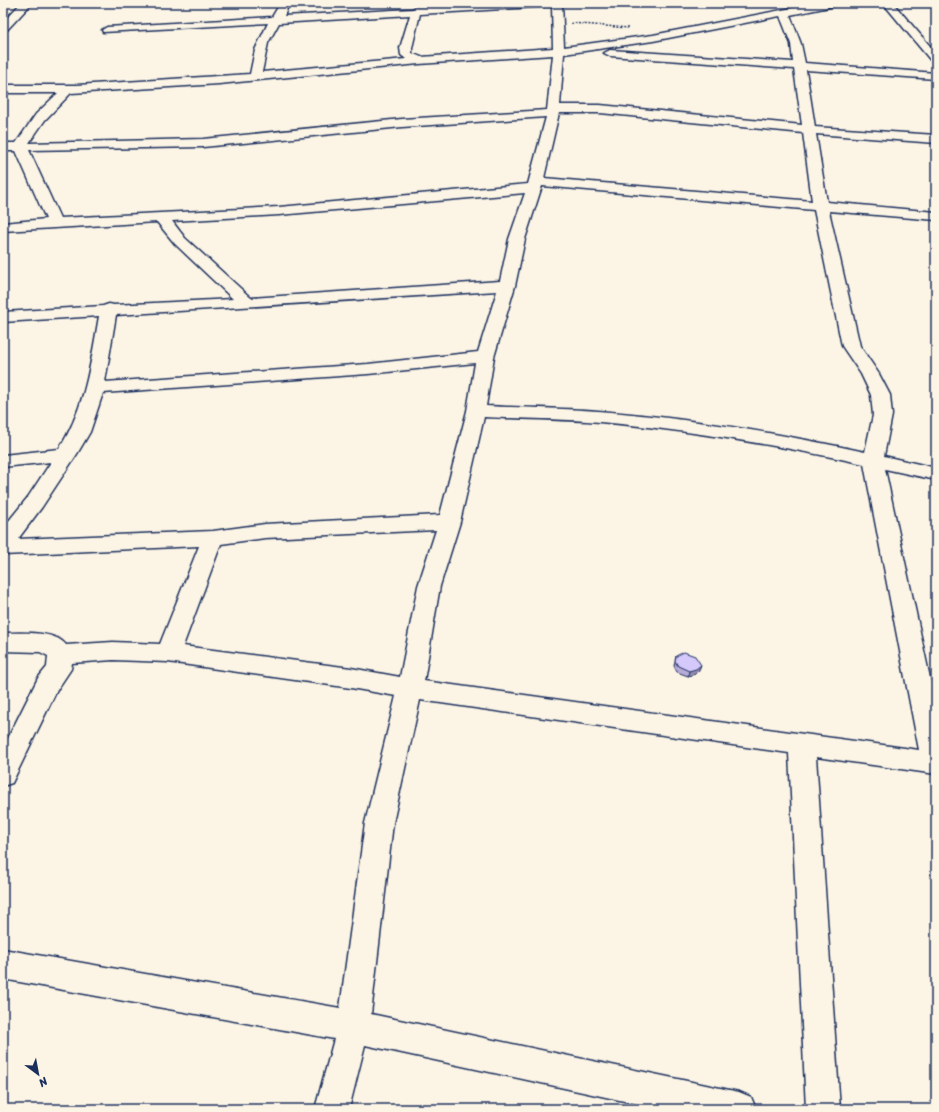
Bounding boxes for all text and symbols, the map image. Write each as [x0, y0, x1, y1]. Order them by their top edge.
north arrow [18, 1054, 58, 1094]
text: N [34, 1071, 52, 1092]

